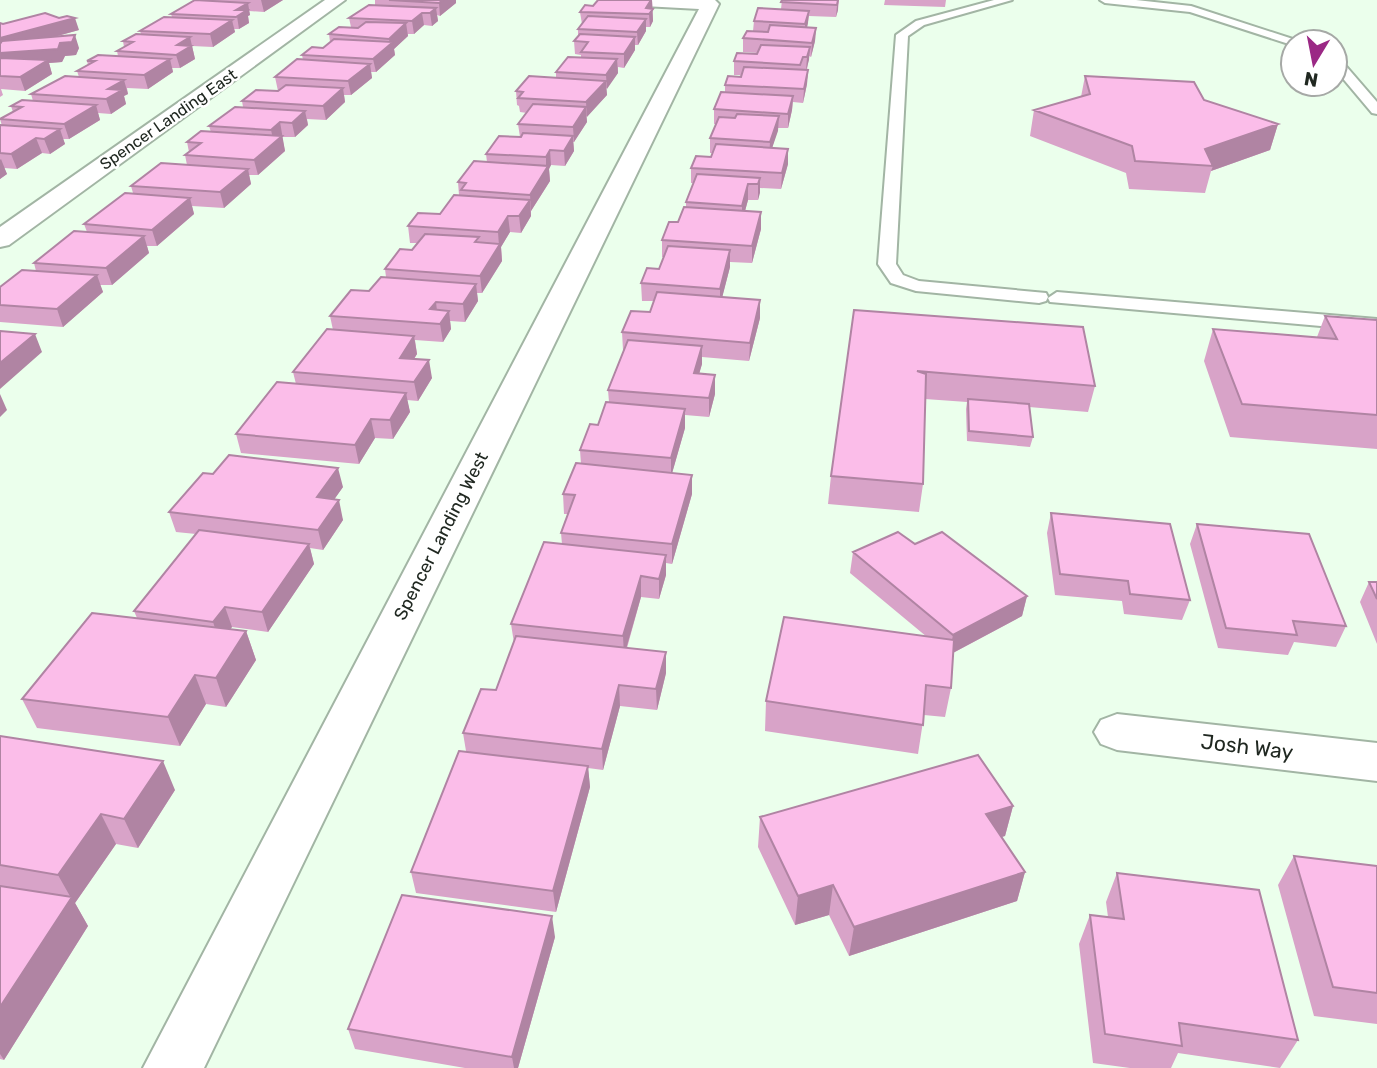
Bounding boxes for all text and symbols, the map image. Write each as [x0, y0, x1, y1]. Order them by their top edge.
north arrow [1279, 28, 1349, 98]
street label: Spencer Landing East [96, 65, 240, 174]
text: N [1302, 67, 1320, 92]
street label: Spencer Landing West [389, 448, 493, 624]
street label: Josh Way [1199, 728, 1295, 765]

